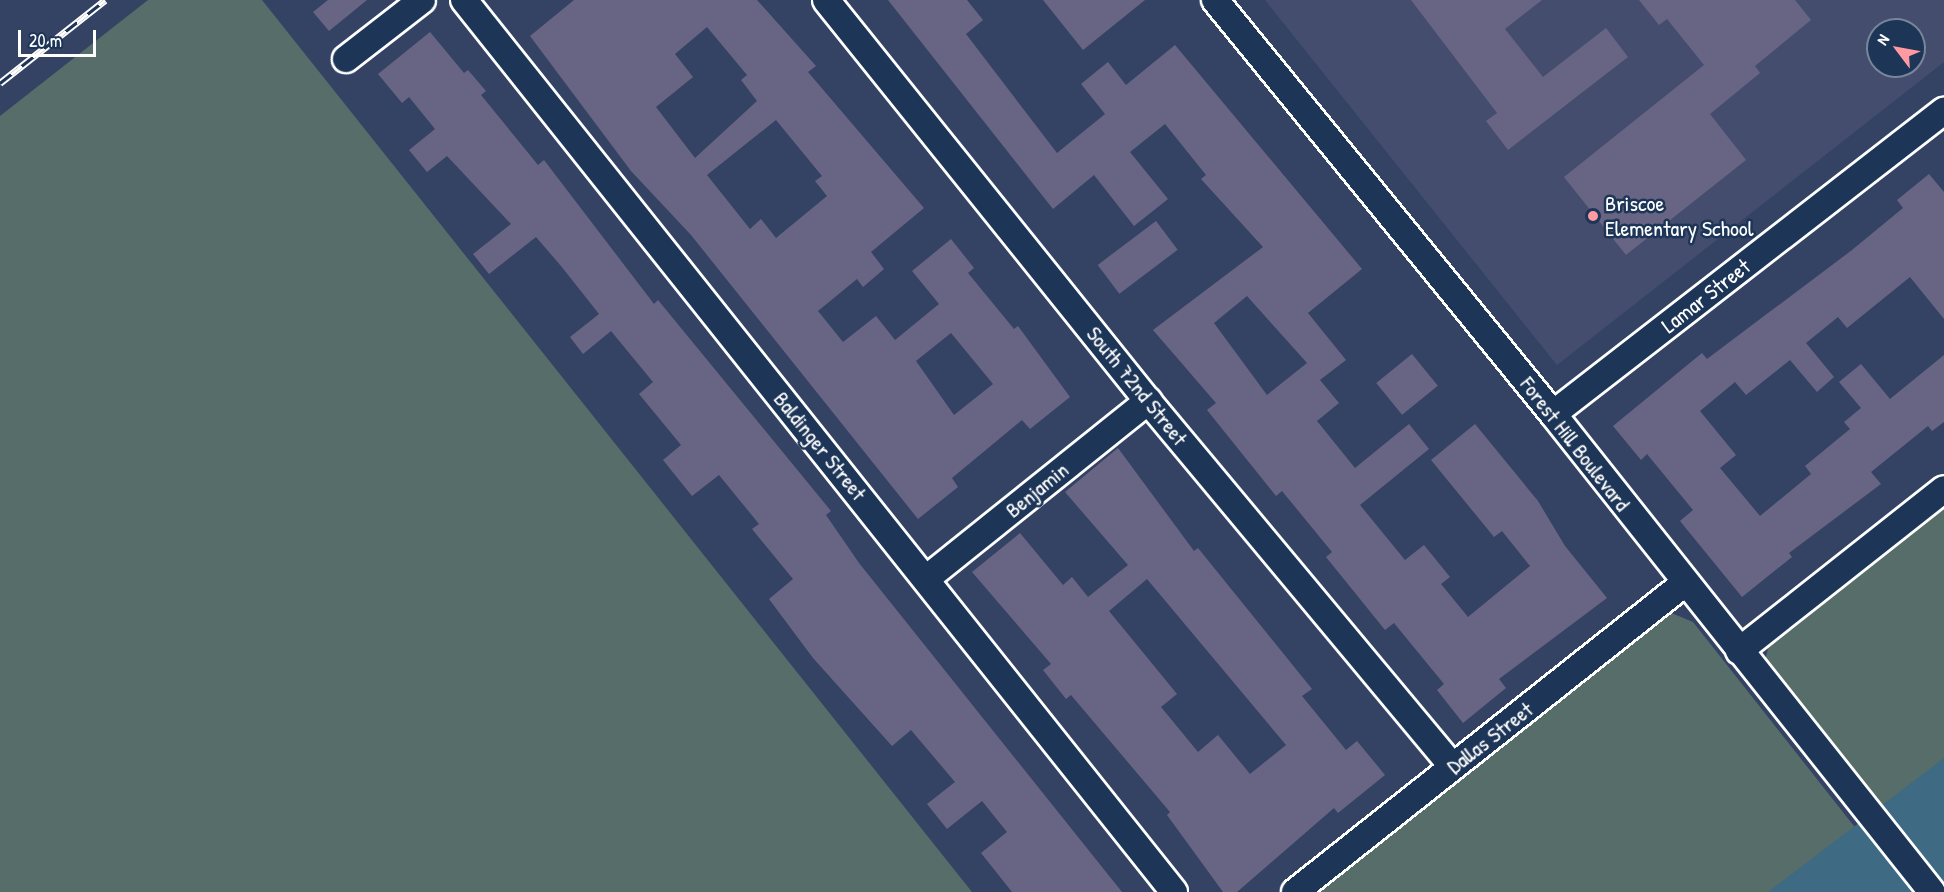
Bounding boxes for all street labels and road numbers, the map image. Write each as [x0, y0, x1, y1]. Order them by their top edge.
street label: Lamar Street [1656, 253, 1756, 339]
street label: South 72nd Street [1081, 321, 1193, 451]
street label: Forest Hill Boulevard [1514, 372, 1636, 516]
street label: Baldinger Street [768, 386, 872, 506]
street label: Benjamin [1000, 457, 1074, 523]
street label: Dallas Street [1442, 696, 1538, 780]

